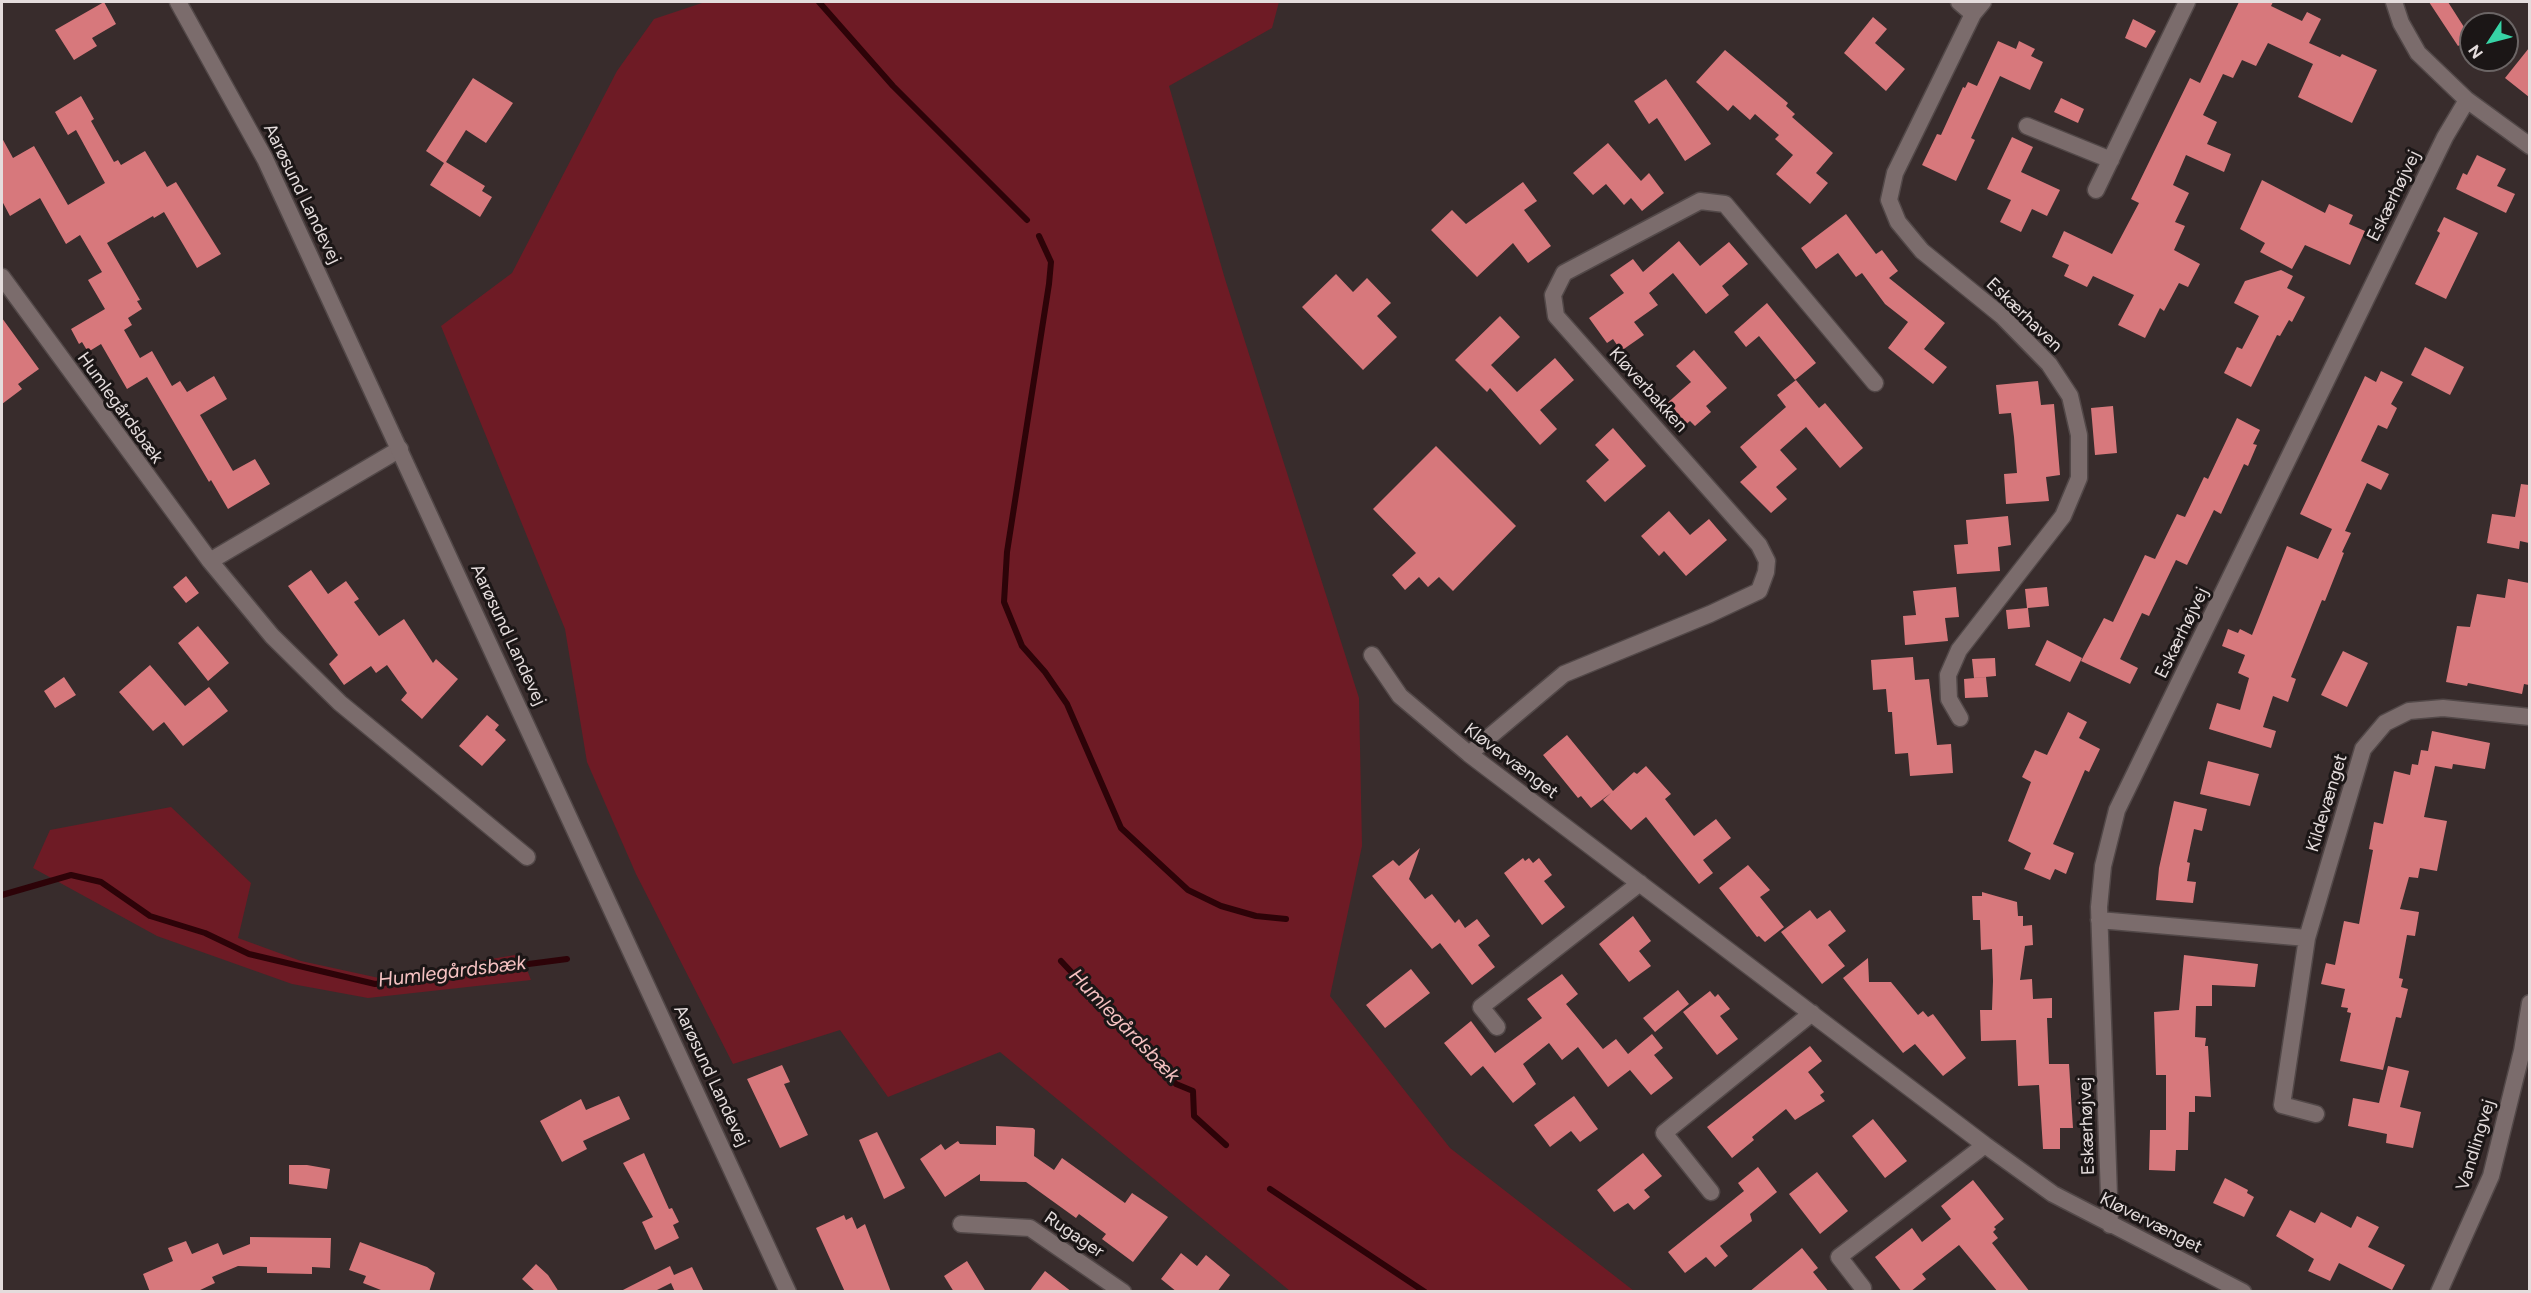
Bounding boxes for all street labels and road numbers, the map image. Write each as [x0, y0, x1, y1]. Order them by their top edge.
street label: Aarøsund Landevej [259, 120, 345, 268]
street label: Eskærhøjvej [2363, 147, 2425, 245]
street label: Eskærhaven [1981, 273, 2067, 357]
street label: Kløverbakken [1604, 343, 1692, 437]
street label: Humlegårdsbæk [72, 348, 168, 468]
street label: Aarøsund Landevej [466, 561, 550, 709]
street label: Eskærhøjvej [2151, 584, 2213, 682]
street label: Kløvervænget [1460, 719, 1562, 803]
street label: Kildevænget [2302, 751, 2352, 855]
street label: Aarøsund Landevej [669, 1002, 753, 1150]
street label: Eskærhøjvej [2074, 1076, 2100, 1176]
street label: Vandlingvej [2452, 1097, 2500, 1193]
street label: Kløvervænget [2096, 1188, 2206, 1258]
street label: Rugager [1040, 1207, 1108, 1263]

